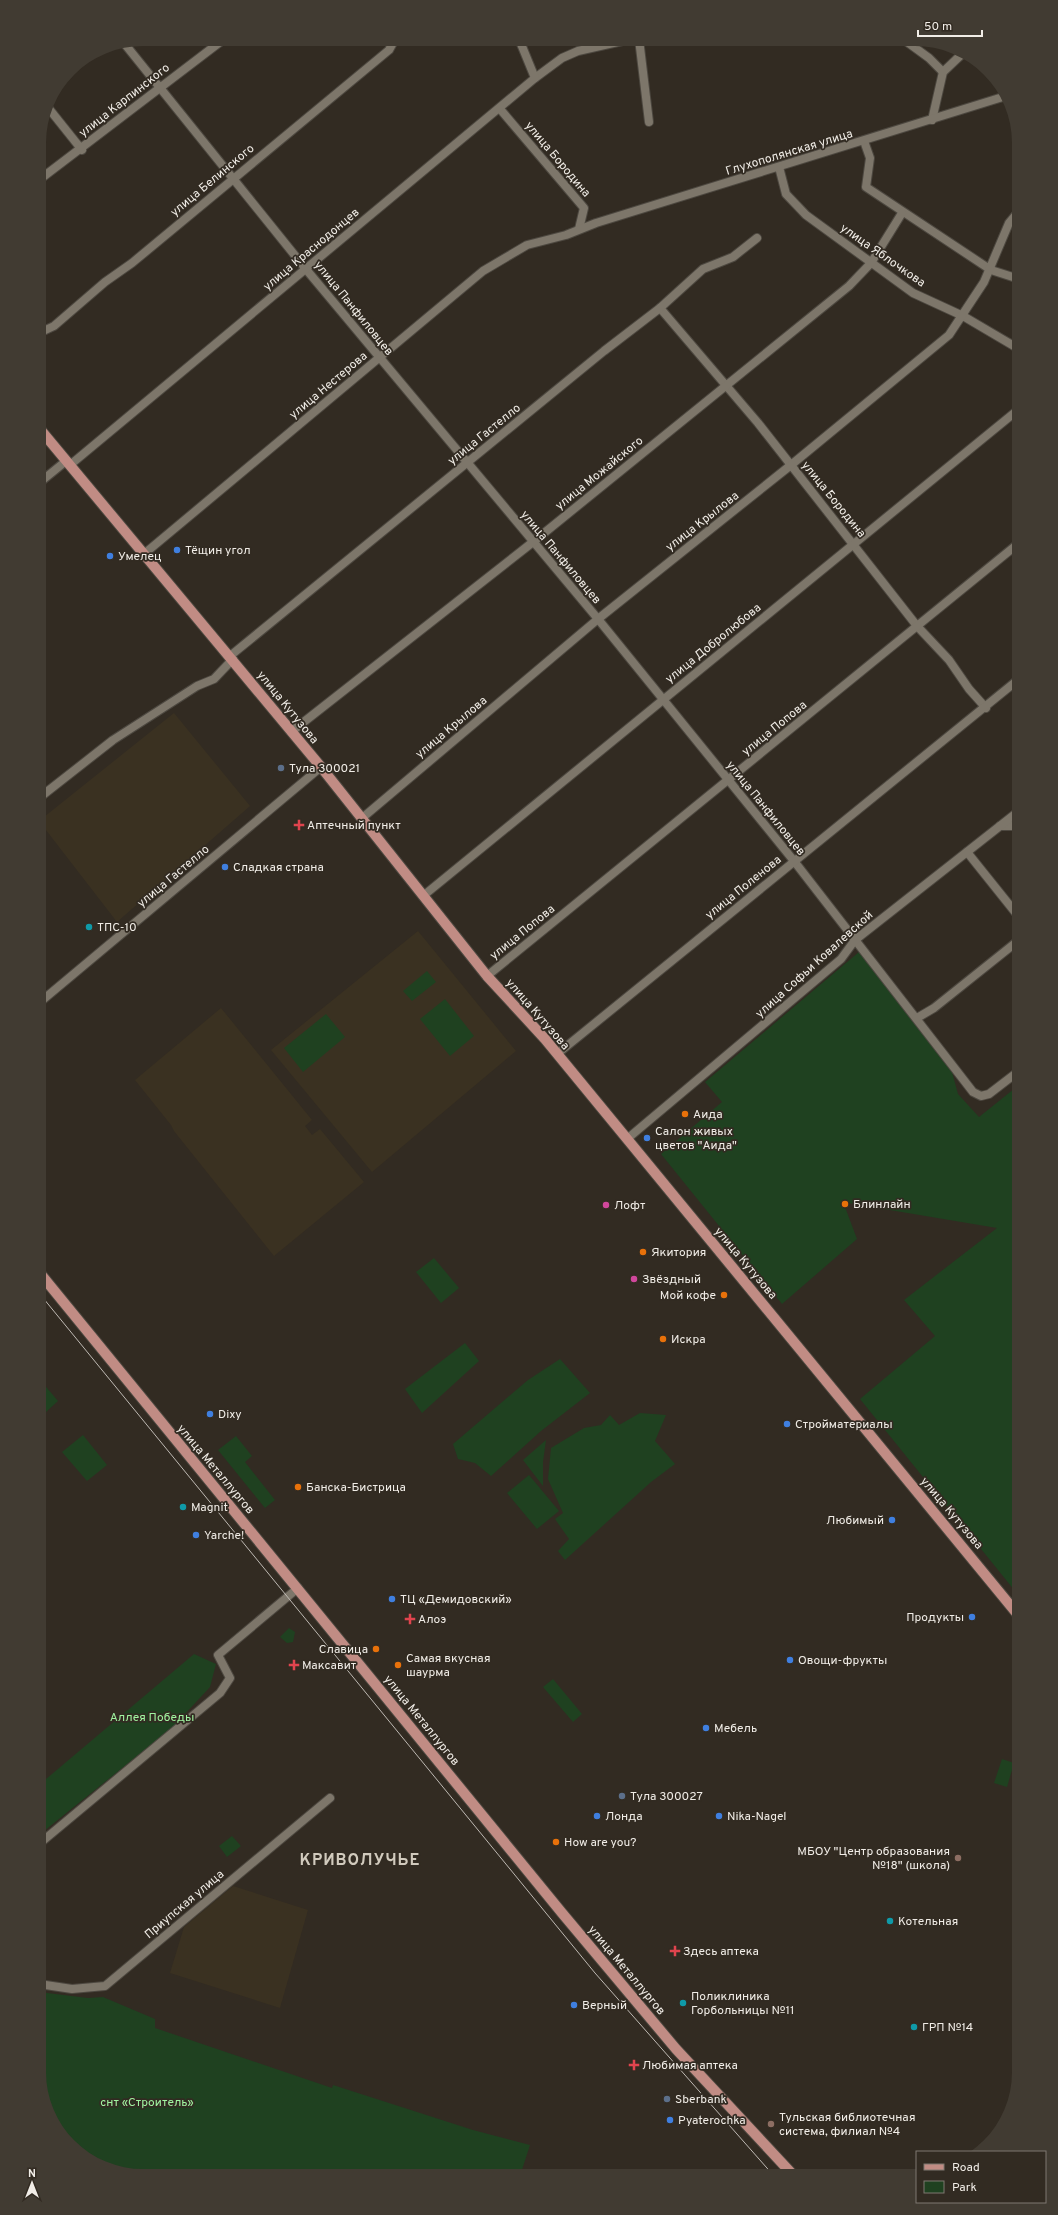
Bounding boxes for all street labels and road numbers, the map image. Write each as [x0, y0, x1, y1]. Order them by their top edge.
street label: улица Карпинского [76, 60, 174, 141]
street label: улица Бородина [521, 118, 594, 201]
street label: Глухополянская улица [724, 126, 855, 180]
street label: улица Белинского [167, 141, 258, 221]
street label: улица Краснодонцев [260, 205, 363, 295]
street label: улица Яблочкова [837, 220, 928, 291]
street label: улица Панфиловцев [310, 258, 396, 359]
street label: улица Нестерова [286, 348, 371, 423]
street label: улица Гастелло [445, 400, 525, 469]
street label: улица Можайского [552, 433, 647, 514]
street label: улица Бородина [797, 458, 869, 541]
street label: улица Крылова [663, 488, 743, 555]
street label: улица Панфиловцев [516, 507, 604, 608]
street label: улица Добролюбова [662, 600, 765, 687]
street label: улица Кутузова [253, 668, 322, 748]
street label: улица Крылова [412, 693, 491, 762]
street label: улица Попова [739, 698, 810, 760]
street label: улица Панфиловцев [722, 758, 808, 859]
street label: улица Гастелло [134, 842, 213, 912]
street label: улица Поленова [702, 852, 785, 923]
street label: улица Попова [487, 902, 558, 964]
street label: улица Софьи Ковалевской [753, 908, 877, 1022]
street label: улица Кутузова [502, 976, 573, 1054]
street label: улица Кутузова [710, 1224, 780, 1303]
street label: улица Металлургов [173, 1422, 257, 1518]
street label: улица Кутузова [916, 1474, 986, 1553]
street label: улица Металлургов [380, 1672, 463, 1769]
street label: Приупская улица [142, 1867, 228, 1943]
street label: улица Металлургов [584, 1923, 668, 2019]

